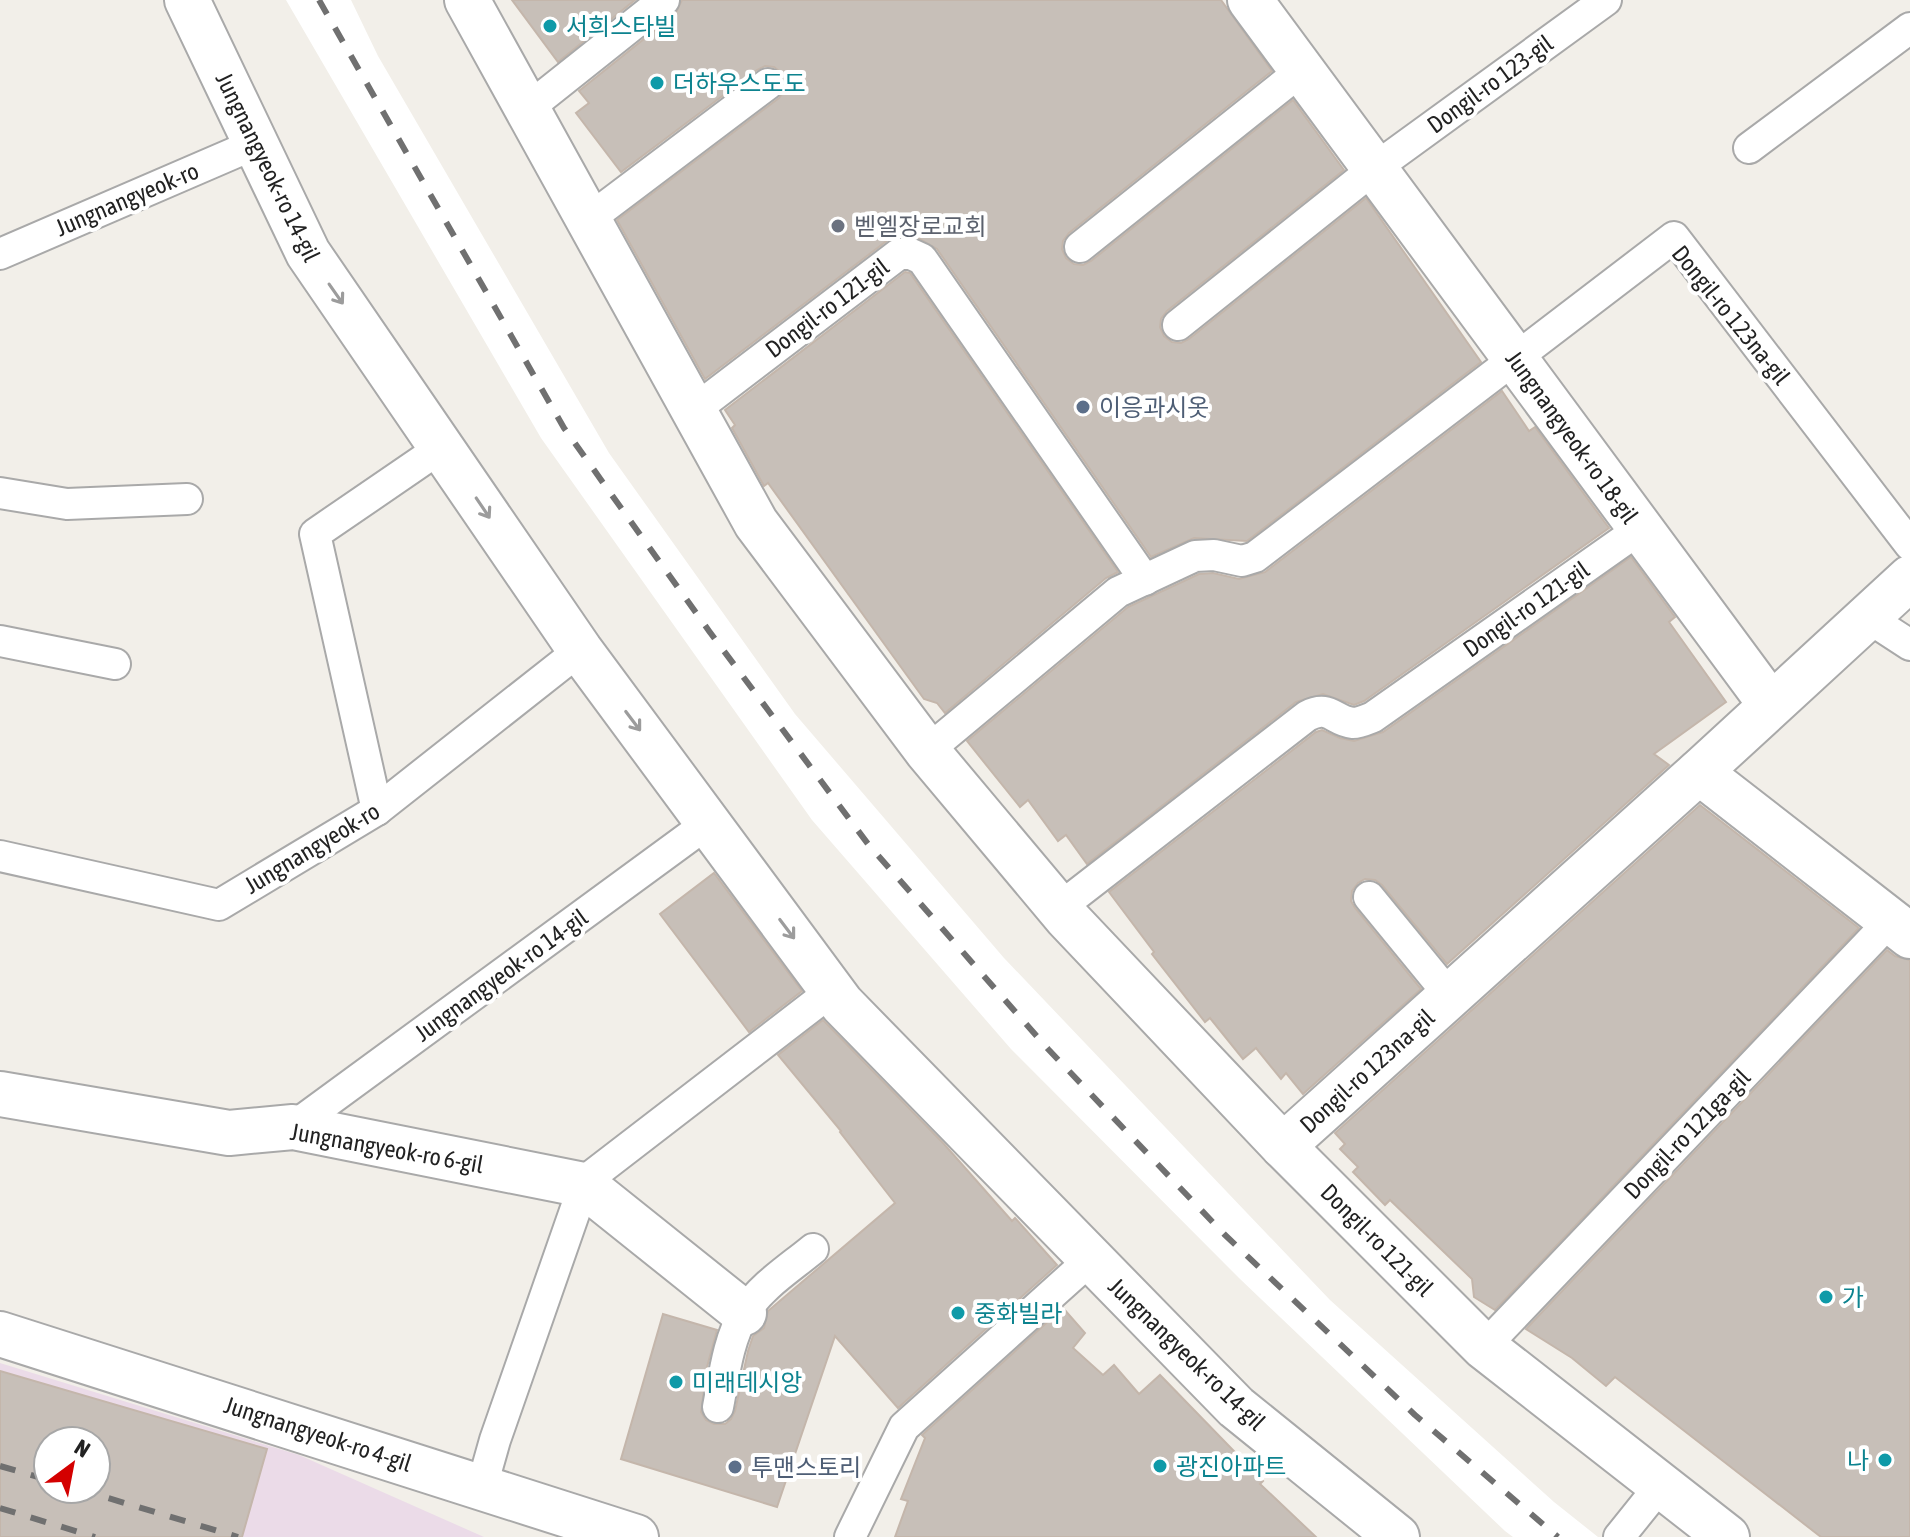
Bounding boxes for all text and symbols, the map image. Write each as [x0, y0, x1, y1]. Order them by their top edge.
place label: 서희스타빌 [566, 13, 676, 40]
marker: 서희스타빌 [541, 17, 559, 35]
street label: Dongil-ro 123-gil [1422, 29, 1558, 138]
street label: Jungnangyeok-ro 14-gil [211, 68, 326, 266]
place label: 더하우스도도 [673, 70, 805, 97]
marker: 더하우스도도 [648, 74, 666, 92]
street label: Jungnangyeok-ro [51, 157, 203, 241]
place label: 벧엘장로교회 [854, 213, 986, 240]
marker: 벧엘장로교회 [829, 217, 847, 235]
street label: Dongil-ro 123na-gil [1667, 240, 1796, 390]
street label: Dongil-ro 121-gil [760, 253, 894, 363]
one-way arrow [328, 282, 344, 304]
street label: Jungnangyeok-ro 18-gil [1500, 345, 1644, 529]
place label: 이응과시옷 [1099, 394, 1209, 421]
marker: 이응과시옷 [1074, 398, 1092, 416]
one-way arrow [475, 496, 492, 518]
street label: Dongil-ro 121-gil [1458, 555, 1594, 662]
one-way arrow [624, 709, 641, 731]
street label: Jungnangyeok-ro [240, 797, 384, 899]
street label: Jungnangyeok-ro 14-gil [409, 903, 593, 1047]
one-way arrow [779, 918, 796, 940]
street label: Dongil-ro 123na-gil [1294, 1003, 1440, 1138]
street label: Dongil-ro 121ga-gil [1619, 1063, 1756, 1204]
street label: Jungnangyeok-ro 6-gil [288, 1118, 486, 1178]
street label: Dongil-ro 121-gil [1315, 1178, 1439, 1302]
street label: Jungnangyeok-ro 14-gil [1103, 1273, 1271, 1436]
place label: 가 [1842, 1284, 1864, 1311]
marker: 가 [1817, 1288, 1835, 1306]
place label: 중화빌라 [974, 1300, 1062, 1327]
marker: 중화빌라 [949, 1304, 967, 1322]
place label: 미래데시앙 [692, 1369, 802, 1396]
marker: 미래데시앙 [667, 1373, 685, 1391]
street label: Jungnangyeok-ro 4-gil [221, 1391, 416, 1477]
north arrow [32, 1425, 112, 1505]
text: N [70, 1434, 95, 1463]
place label: 나 [1847, 1447, 1869, 1474]
marker: 나 [1876, 1451, 1894, 1469]
place label: 광진아파트 [1176, 1453, 1286, 1480]
place label: 투맨스토리 [751, 1454, 861, 1481]
marker: 광진아파트 [1151, 1457, 1169, 1475]
marker: 투맨스토리 [726, 1458, 744, 1476]

